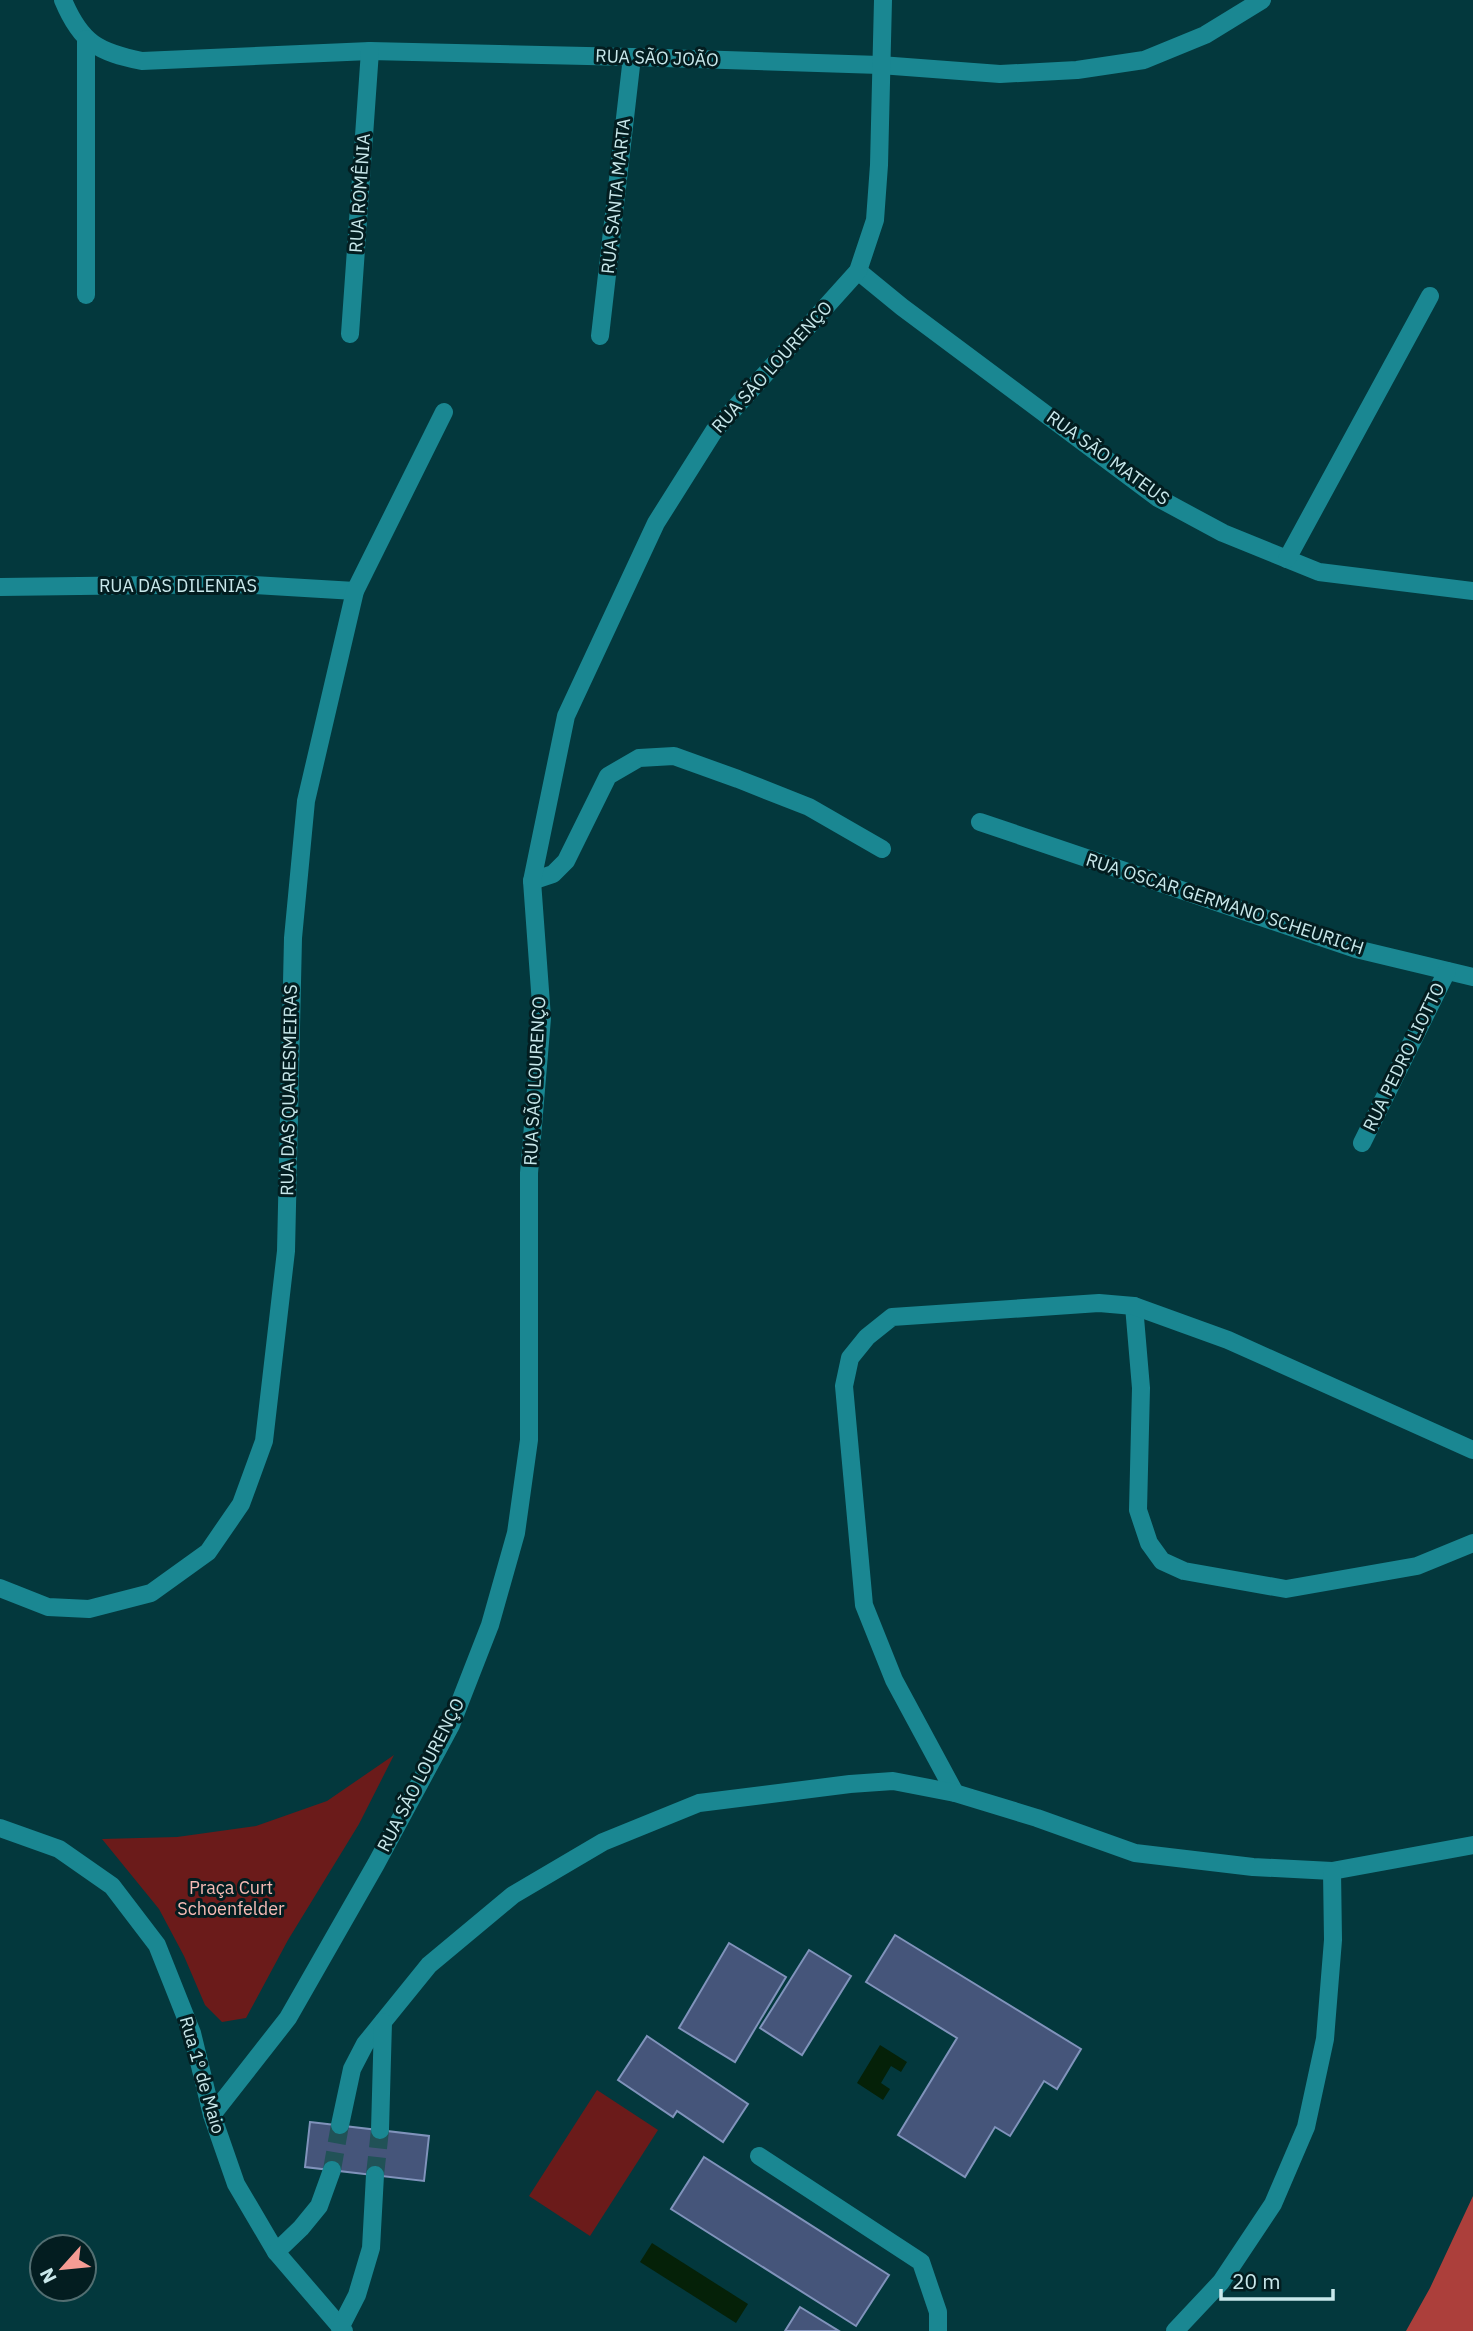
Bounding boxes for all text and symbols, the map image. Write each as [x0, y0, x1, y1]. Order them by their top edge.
street label: RUA SÃO JOÃO [595, 44, 719, 71]
street label: RUA SANTA MARTA [596, 116, 635, 275]
street label: RUA ROMÊNIA [344, 132, 375, 253]
street label: RUA SÃO LOURENÇO [706, 296, 837, 437]
street label: RUA SÃO MATEUS [1042, 405, 1174, 510]
street label: RUA DAS DILENIAS [99, 574, 257, 597]
street label: RUA OSCAR GERMANO SCHEURICH [1083, 848, 1367, 959]
street label: RUA PEDRO LIOTTO [1358, 979, 1450, 1135]
street label: RUA DAS QUARESMEIRAS [275, 984, 302, 1196]
street label: RUA SÃO LOURENÇO [519, 996, 550, 1166]
street label: RUA SÃO LOURENÇO [372, 1694, 469, 1856]
park label: Praça Curt Schoenfelder [177, 1876, 285, 1920]
street label: Rua 1º de Maio [175, 2013, 230, 2136]
north arrow [28, 2233, 98, 2303]
scale bar [1221, 2258, 1333, 2302]
text: N [34, 2264, 62, 2287]
text: 20 m [1232, 2267, 1281, 2295]

